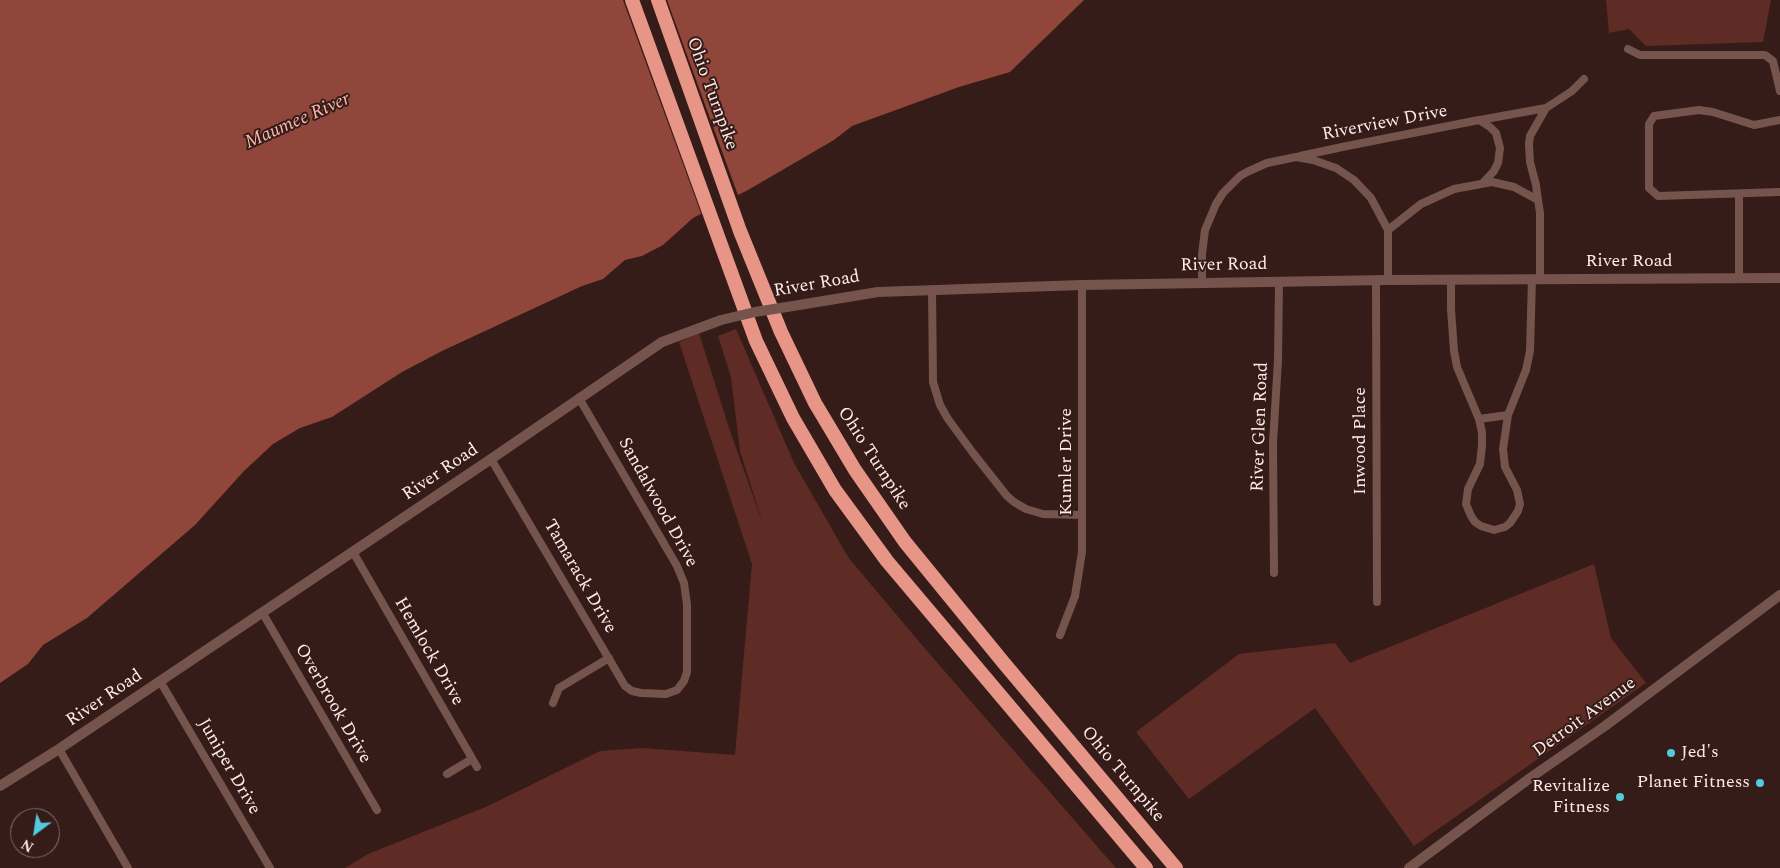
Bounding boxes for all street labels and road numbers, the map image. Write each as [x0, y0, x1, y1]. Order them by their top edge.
street label: Ohio Turnpike [681, 35, 741, 153]
street label: Riverview Drive [1321, 101, 1449, 147]
street label: River Road [1585, 251, 1673, 273]
street label: River Road [1180, 254, 1268, 278]
street label: River Road [772, 267, 862, 303]
street label: River Glen Road [1248, 362, 1274, 492]
street label: Inwood Place [1350, 387, 1372, 495]
street label: Ohio Turnpike [832, 403, 914, 515]
street label: Kumler Drive [1056, 408, 1078, 516]
street label: Sandalwood Drive [612, 434, 702, 572]
street label: River Road [399, 440, 483, 506]
street label: Tamarack Drive [538, 516, 620, 638]
street label: Hemlock Drive [388, 594, 468, 710]
street label: Overbrook Drive [289, 640, 375, 768]
street label: River Road [63, 666, 147, 732]
street label: Detroit Avenue [1529, 673, 1641, 763]
street label: Juniper Drive [192, 715, 264, 819]
street label: Ohio Turnpike [1076, 723, 1168, 827]

